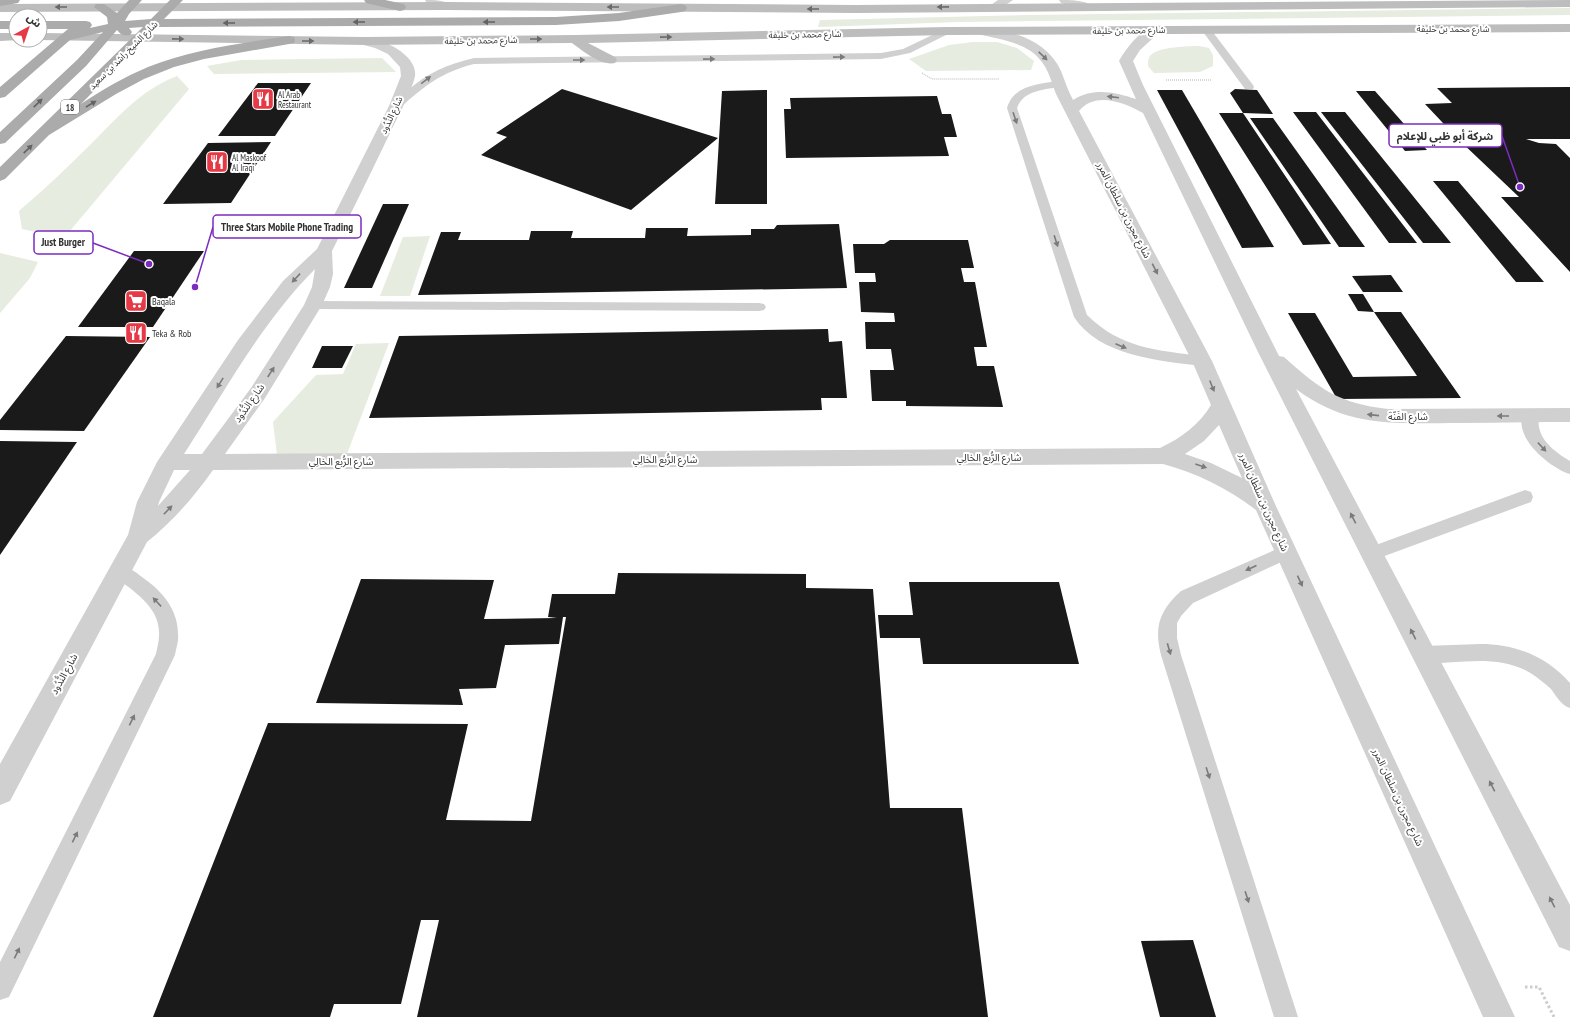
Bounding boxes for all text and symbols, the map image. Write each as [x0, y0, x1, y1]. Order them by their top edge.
one-way arrow [54, 4, 67, 10]
one-way arrow [606, 4, 619, 10]
one-way arrow [936, 4, 949, 10]
one-way arrow [807, 5, 819, 12]
north arrow [8, 8, 48, 48]
text: ش [24, 10, 45, 31]
street label: شارع الشيخ راشد بن سعيد [86, 18, 161, 93]
one-way arrow [352, 19, 365, 25]
one-way arrow [482, 19, 495, 25]
one-way arrow [222, 20, 235, 26]
street label: شارع محمد بن خليفة [1417, 23, 1489, 36]
street label: شارع محمد بن خليفة [1092, 24, 1166, 38]
street label: شارع محمد بن خليفة [768, 28, 842, 42]
street label: شارع محمد بن خليفة [444, 34, 518, 48]
one-way arrow [660, 34, 673, 40]
one-way arrow [172, 36, 185, 42]
one-way arrow [530, 36, 543, 42]
one-way arrow [302, 38, 315, 44]
one-way arrow [1038, 51, 1048, 60]
one-way arrow [833, 54, 846, 60]
one-way arrow [703, 55, 715, 62]
one-way arrow [573, 56, 585, 63]
one-way arrow [420, 76, 431, 85]
restaurant icon: Al Arab Restaurant [250, 86, 276, 112]
place label: Al Arab Restaurant [278, 89, 312, 110]
street label: شارع النُّدُود [377, 94, 406, 136]
one-way arrow [1107, 94, 1119, 100]
one-way arrow [33, 98, 43, 108]
road number: 18 [61, 100, 79, 114]
one-way arrow [85, 101, 97, 108]
one-way arrow [1012, 112, 1018, 124]
callout: شركة أبو ظبي للإعلام [1389, 124, 1502, 147]
text: شركة أبو ظبي للإعلام [1397, 129, 1493, 146]
one-way arrow [23, 144, 33, 154]
restaurant icon: Al Maskoof Al Iraqi [204, 149, 230, 175]
place label: Al Maskoof Al Iraqi [232, 152, 267, 173]
street label: شارع مجرن بن سلطان المرر [1093, 159, 1154, 261]
callout: Three Stars Mobile Phone Trading [213, 215, 361, 238]
text: Three Stars Mobile Phone Trading [221, 220, 353, 234]
callout: Just Burger [34, 231, 93, 254]
text: Just Burger [40, 235, 86, 249]
one-way arrow [1053, 236, 1059, 248]
one-way arrow [1152, 264, 1158, 275]
one-way arrow [291, 273, 301, 283]
supermarket icon: Baqala [123, 288, 149, 314]
place label: Baqala [152, 295, 175, 308]
restaurant icon: Teka & Rob [123, 320, 149, 346]
place label: Teka & Rob [152, 327, 191, 340]
one-way arrow [1115, 343, 1126, 349]
one-way arrow [267, 367, 275, 377]
one-way arrow [217, 377, 224, 389]
street label: شارع النُّدُود [230, 380, 268, 426]
one-way arrow [1210, 380, 1216, 392]
street label: شارع الفَنّة [1388, 410, 1428, 424]
one-way arrow [1367, 412, 1379, 418]
one-way arrow [1496, 413, 1509, 419]
one-way arrow [1537, 443, 1546, 452]
street label: شارع مجرن بن سلطان المرر [1235, 450, 1292, 554]
street label: شارع الرُّبع الخالِي [957, 451, 1021, 465]
street label: شارع الرُّبع الخالِي [633, 453, 697, 467]
street label: شارع الرُّبع الخالِي [309, 455, 373, 469]
one-way arrow [1195, 464, 1207, 470]
one-way arrow [163, 505, 173, 515]
one-way arrow [1350, 512, 1356, 524]
one-way arrow [1245, 565, 1257, 571]
one-way arrow [1297, 576, 1303, 587]
one-way arrow [153, 597, 162, 607]
one-way arrow [1410, 628, 1416, 639]
one-way arrow [1166, 643, 1172, 655]
street label: شارع النُّدُود [46, 651, 81, 697]
one-way arrow [129, 715, 135, 726]
street label: شارع مجرن بن سلطان المرر [1368, 745, 1426, 849]
one-way arrow [1205, 767, 1211, 779]
one-way arrow [1489, 780, 1495, 792]
one-way arrow [72, 831, 78, 843]
one-way arrow [1245, 891, 1251, 903]
one-way arrow [1549, 896, 1555, 907]
one-way arrow [14, 948, 20, 959]

